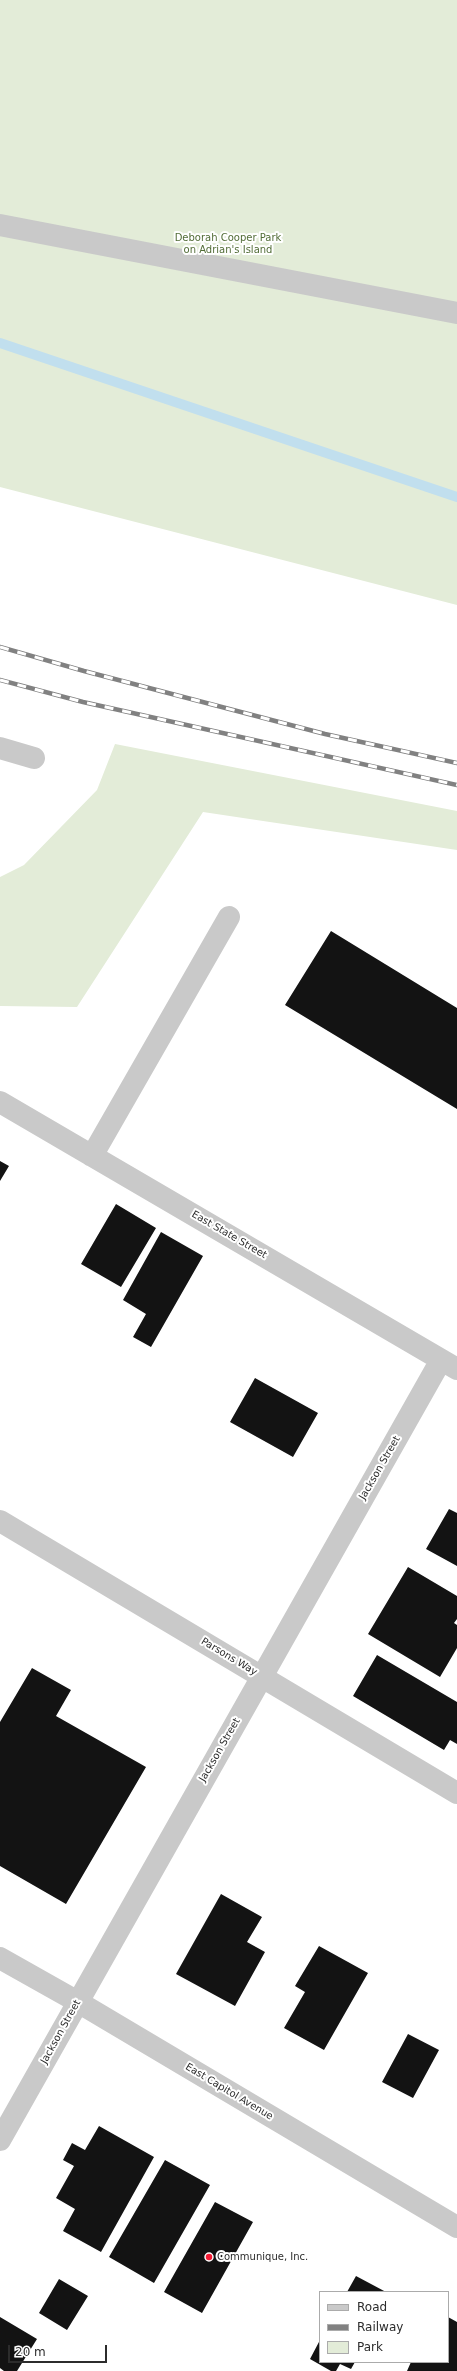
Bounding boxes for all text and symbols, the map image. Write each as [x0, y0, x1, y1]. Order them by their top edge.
park label: Deborah Cooper Park on Adrian's Island [175, 232, 281, 256]
street label: East State Street [189, 1209, 269, 1261]
street label: Jackson Street [357, 1434, 403, 1502]
street label: Parsons Way [199, 1636, 259, 1678]
street label: Jackson Street [197, 1716, 243, 1784]
street label: Jackson Street [38, 1998, 84, 2066]
street label: East Capitol Avenue [183, 2061, 275, 2123]
place label: Communique, Inc. [217, 2251, 308, 2263]
marker: Communique, Inc. [204, 2252, 214, 2262]
legend [319, 2291, 449, 2363]
text: Road [357, 2300, 387, 2314]
text: Railway [357, 2320, 403, 2334]
scale bar [10, 2337, 109, 2363]
text: Park [357, 2340, 383, 2354]
text: 20 m [15, 2345, 46, 2359]

